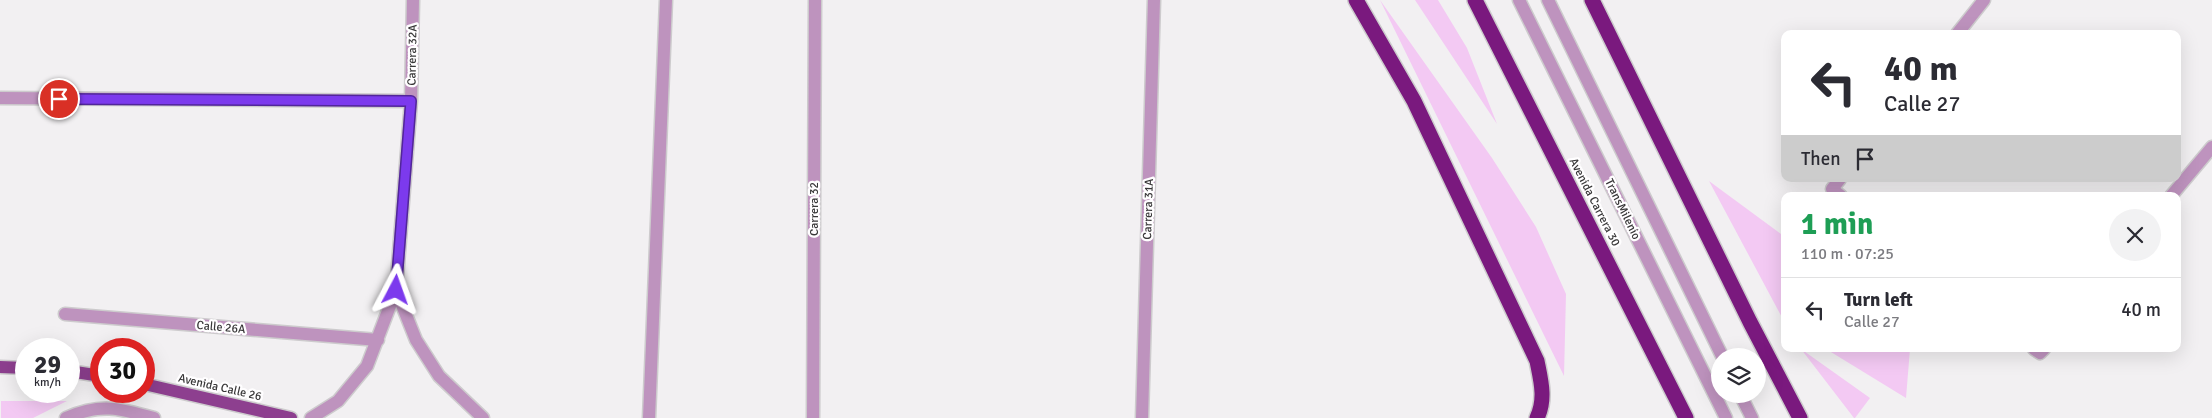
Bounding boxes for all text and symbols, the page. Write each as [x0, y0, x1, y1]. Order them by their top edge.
street label: Carrera 32A [404, 24, 421, 86]
text: 40 m [1884, 47, 1958, 90]
icon: left [1801, 50, 1866, 115]
pin [38, 78, 80, 120]
icon: arrive [45, 85, 73, 113]
text: Calle 27 [1884, 90, 1960, 117]
icon: arrive [1851, 145, 1879, 173]
text: Then [1801, 147, 1841, 171]
street label: Avenida Carrera 30 [1566, 156, 1623, 249]
street label: TransMilenio [1601, 176, 1644, 242]
street label: Carrera 31A [1140, 178, 1157, 240]
street label: Carrera 32 [807, 182, 822, 236]
text: 1 min [1801, 206, 1873, 243]
button: close [2109, 209, 2161, 261]
text: 110 m · 07:25 [1801, 244, 1894, 264]
position arrow [369, 263, 421, 315]
text: Turn left [1844, 288, 1913, 312]
icon: left [1801, 296, 1829, 324]
text: 40 m [2121, 298, 2161, 322]
text: Calle 27 [1844, 312, 1900, 332]
street label: Calle 26A [196, 318, 247, 337]
speed limit sign: 30 [90, 338, 155, 403]
map controls [1711, 348, 1766, 403]
button: layers [1711, 348, 1766, 403]
text: 29 [34, 349, 61, 380]
street label: Avenida Calle 26 [177, 371, 263, 404]
text: km/h [34, 375, 61, 390]

